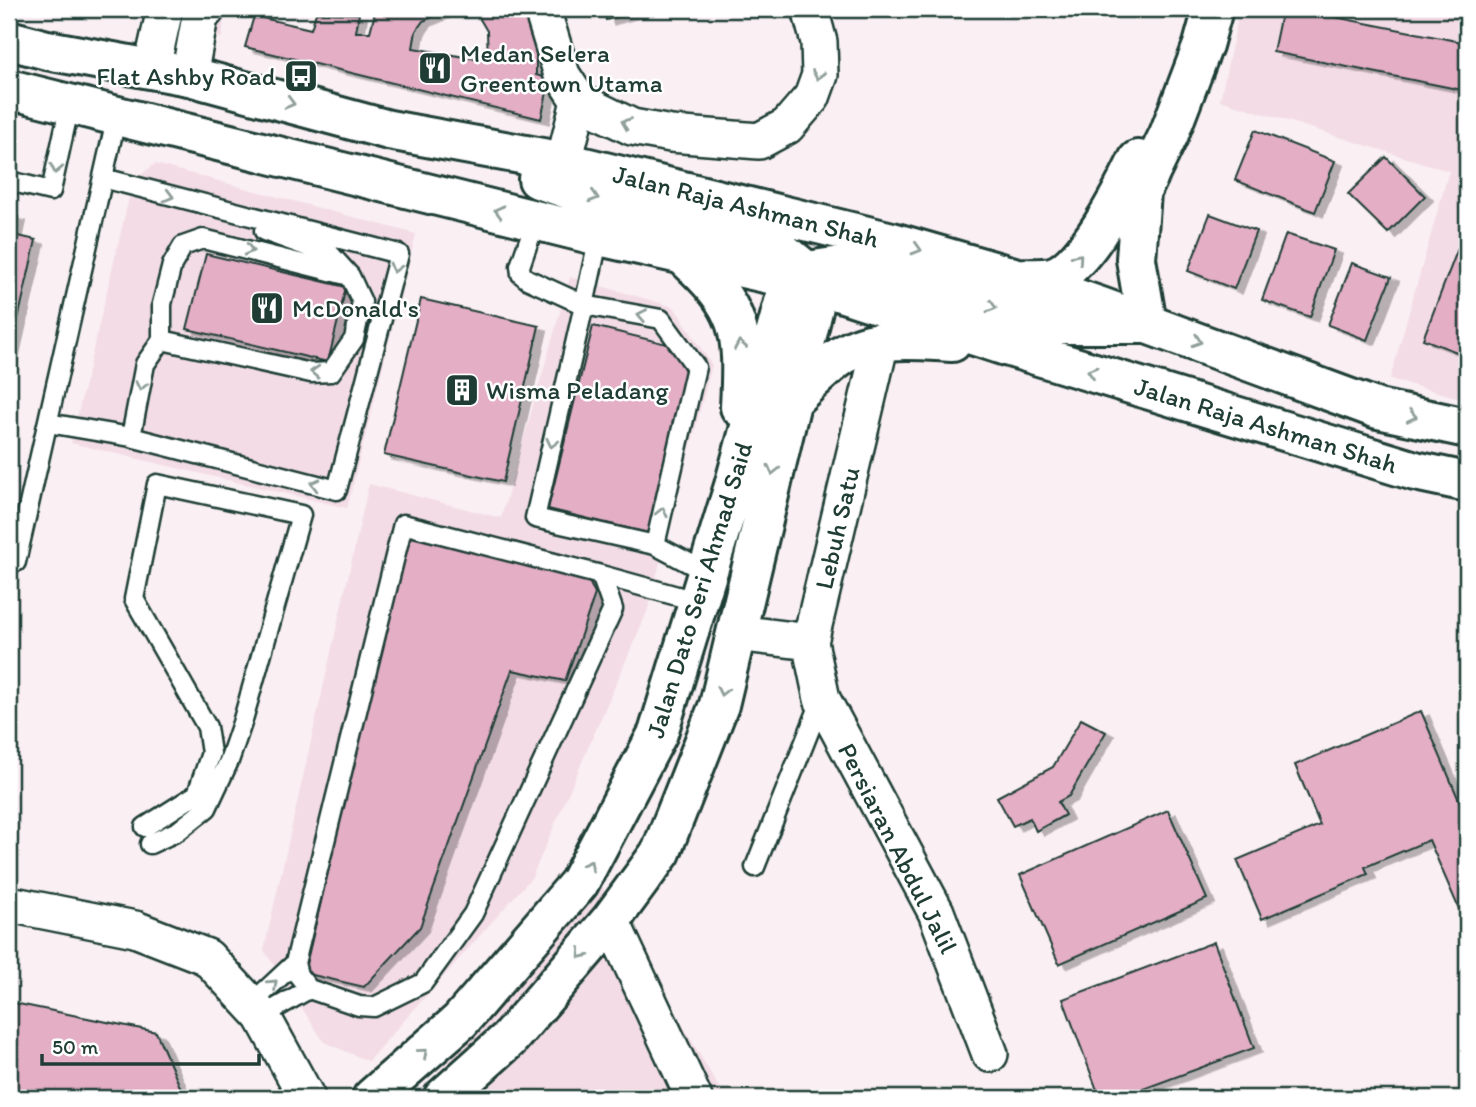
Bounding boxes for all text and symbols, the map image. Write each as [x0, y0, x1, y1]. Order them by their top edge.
place label: Medan Selera Greentown Utama [460, 37, 663, 99]
restaurant icon: Medan Selera Greentown Utama [416, 49, 454, 87]
bus stop icon: Flat Ashby Road [282, 57, 320, 95]
place label: Flat Ashby Road [96, 60, 277, 92]
one-way arrow [811, 70, 826, 81]
one-way arrow [284, 95, 296, 109]
one-way arrow [621, 117, 633, 131]
street label: Jalan Raja Ashman Shah [610, 157, 882, 255]
one-way arrow [50, 163, 65, 175]
one-way arrow [162, 188, 174, 202]
one-way arrow [587, 189, 599, 203]
one-way arrow [493, 205, 505, 219]
one-way arrow [911, 241, 923, 256]
one-way arrow [243, 242, 255, 256]
one-way arrow [1070, 253, 1082, 266]
one-way arrow [389, 262, 404, 274]
restaurant icon: McDonald's [248, 289, 286, 327]
place label: McDonald's [292, 292, 419, 324]
one-way arrow [985, 299, 997, 314]
one-way arrow [636, 309, 648, 324]
one-way arrow [1191, 333, 1203, 347]
one-way arrow [734, 339, 749, 351]
one-way arrow [309, 364, 320, 379]
one-way arrow [1087, 366, 1099, 381]
street label: Jalan Raja Ashman Shah [1131, 370, 1401, 480]
building icon: Wisma Peladang [443, 371, 481, 409]
place label: Wisma Peladang [486, 374, 669, 406]
one-way arrow [134, 380, 149, 392]
one-way arrow [1406, 408, 1418, 422]
one-way arrow [546, 437, 560, 449]
street label: Jalan Dato Seri Ahmad Said [639, 438, 759, 742]
one-way arrow [767, 464, 782, 476]
street label: Lebuh Satu [807, 464, 867, 592]
one-way arrow [309, 478, 321, 492]
one-way arrow [654, 506, 669, 518]
one-way arrow [716, 685, 730, 697]
street label: Persiaran Abdul Jalil [831, 737, 965, 959]
one-way arrow [581, 860, 594, 872]
one-way arrow [578, 946, 590, 959]
one-way arrow [265, 980, 278, 992]
scale bar [42, 1023, 259, 1067]
text: 50 m [52, 1034, 99, 1059]
one-way arrow [415, 1049, 428, 1061]

